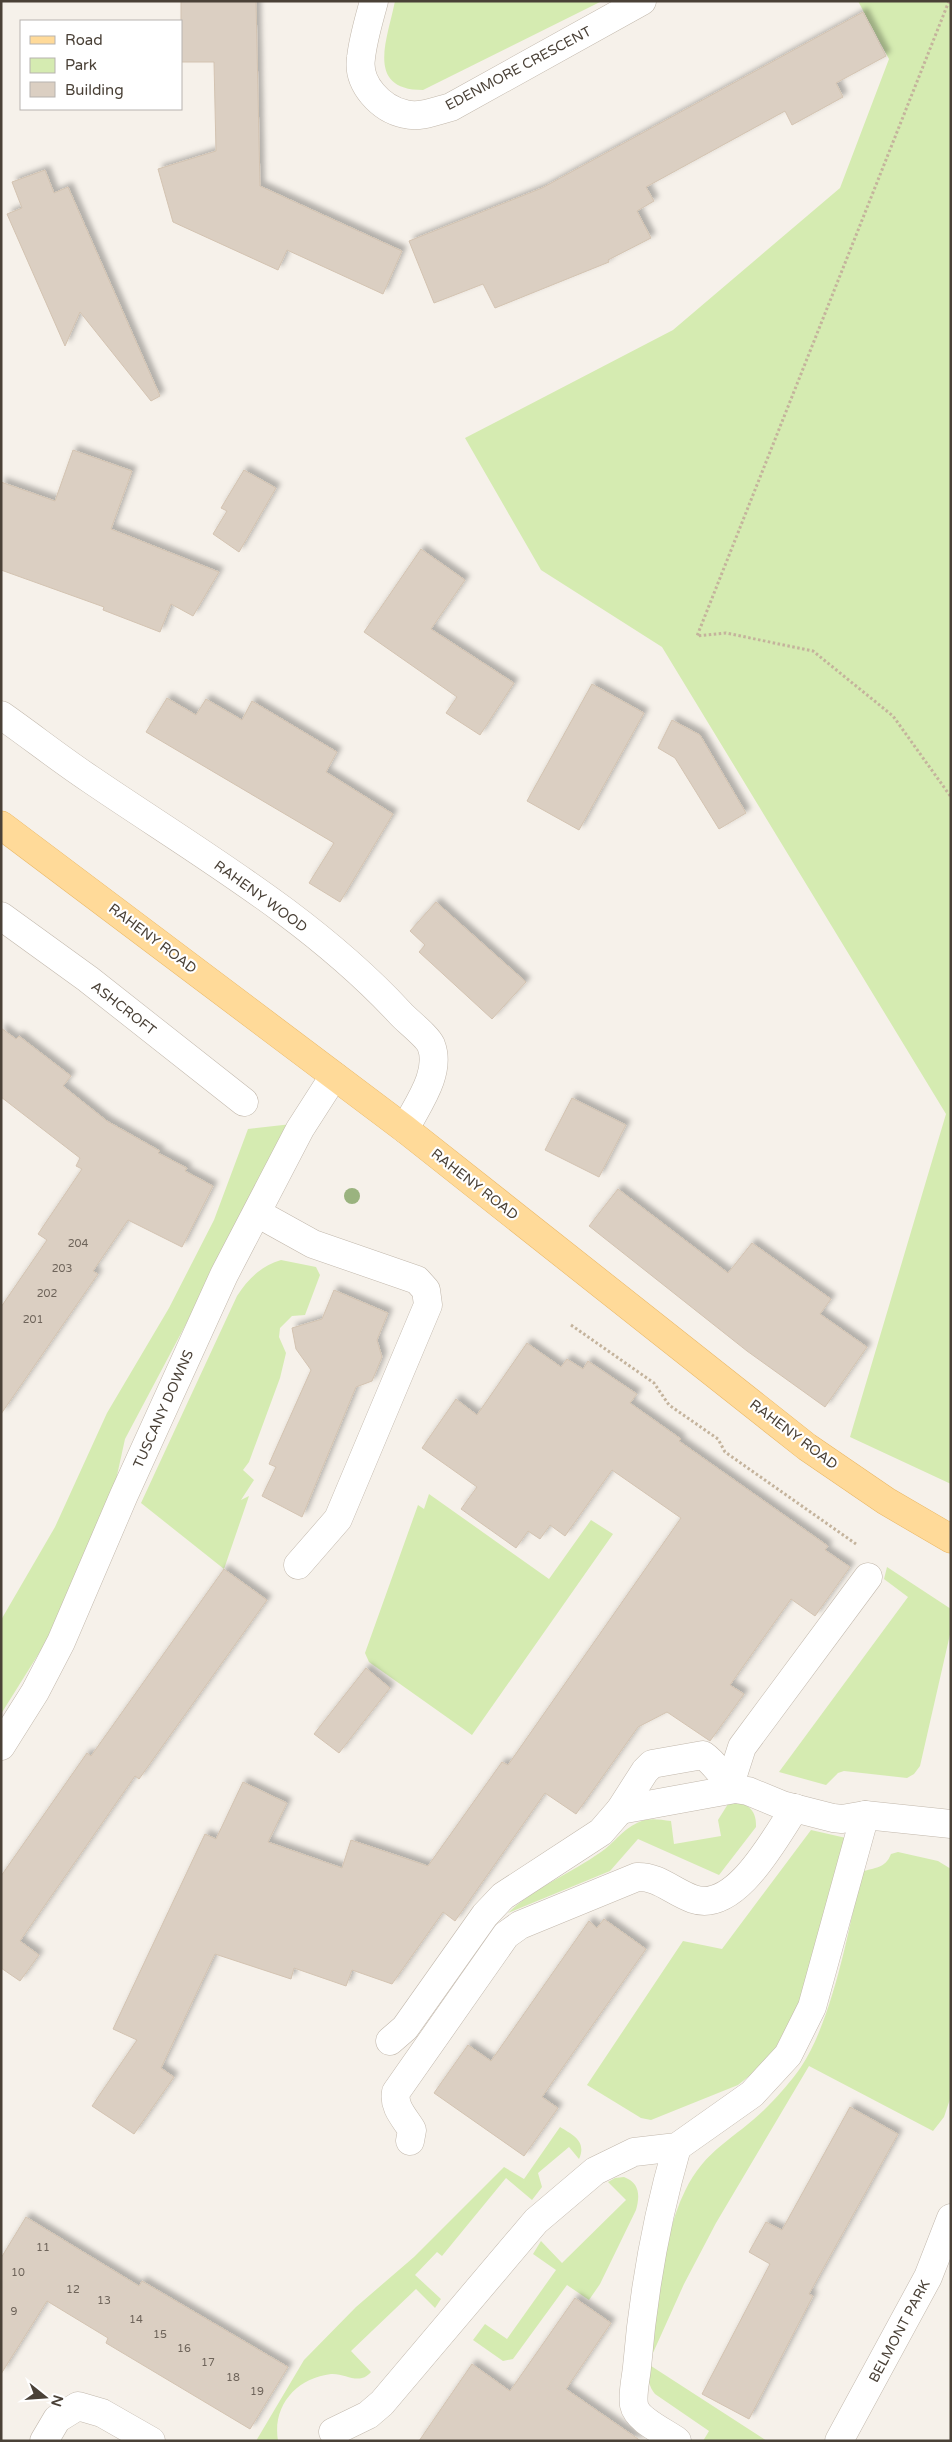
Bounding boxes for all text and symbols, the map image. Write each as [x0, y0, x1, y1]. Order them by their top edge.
legend [20, 20, 182, 110]
street label: EDENMORE CRESCENT [442, 23, 594, 114]
text: Road [65, 31, 103, 49]
text: Park [65, 56, 97, 74]
text: Building [65, 81, 124, 99]
street label: RAHENY WOOD [211, 857, 311, 936]
street label: RAHENY ROAD [105, 900, 200, 977]
street label: ASHCROFT [88, 978, 160, 1039]
street label: RAHENY ROAD [428, 1145, 522, 1224]
house number: 204 [68, 1237, 88, 1250]
house number: 203 [52, 1262, 72, 1275]
house number: 202 [37, 1287, 57, 1300]
house number: 201 [23, 1313, 43, 1326]
street label: TUSCANY DOWNS [130, 1347, 197, 1471]
street label: RAHENY ROAD [746, 1396, 841, 1473]
house number: 11 [36, 2241, 50, 2254]
house number: 10 [11, 2266, 25, 2279]
street label: BELMONT PARK [865, 2277, 934, 2385]
house number: 12 [66, 2283, 80, 2296]
house number: 13 [97, 2294, 111, 2307]
house number: 9 [11, 2305, 18, 2318]
house number: 14 [129, 2313, 143, 2326]
house number: 15 [153, 2328, 167, 2341]
house number: 16 [177, 2342, 191, 2355]
house number: 17 [201, 2356, 215, 2369]
house number: 18 [226, 2371, 240, 2384]
north arrow [20, 2372, 70, 2422]
house number: 19 [250, 2385, 264, 2398]
text: N [47, 2393, 67, 2409]

